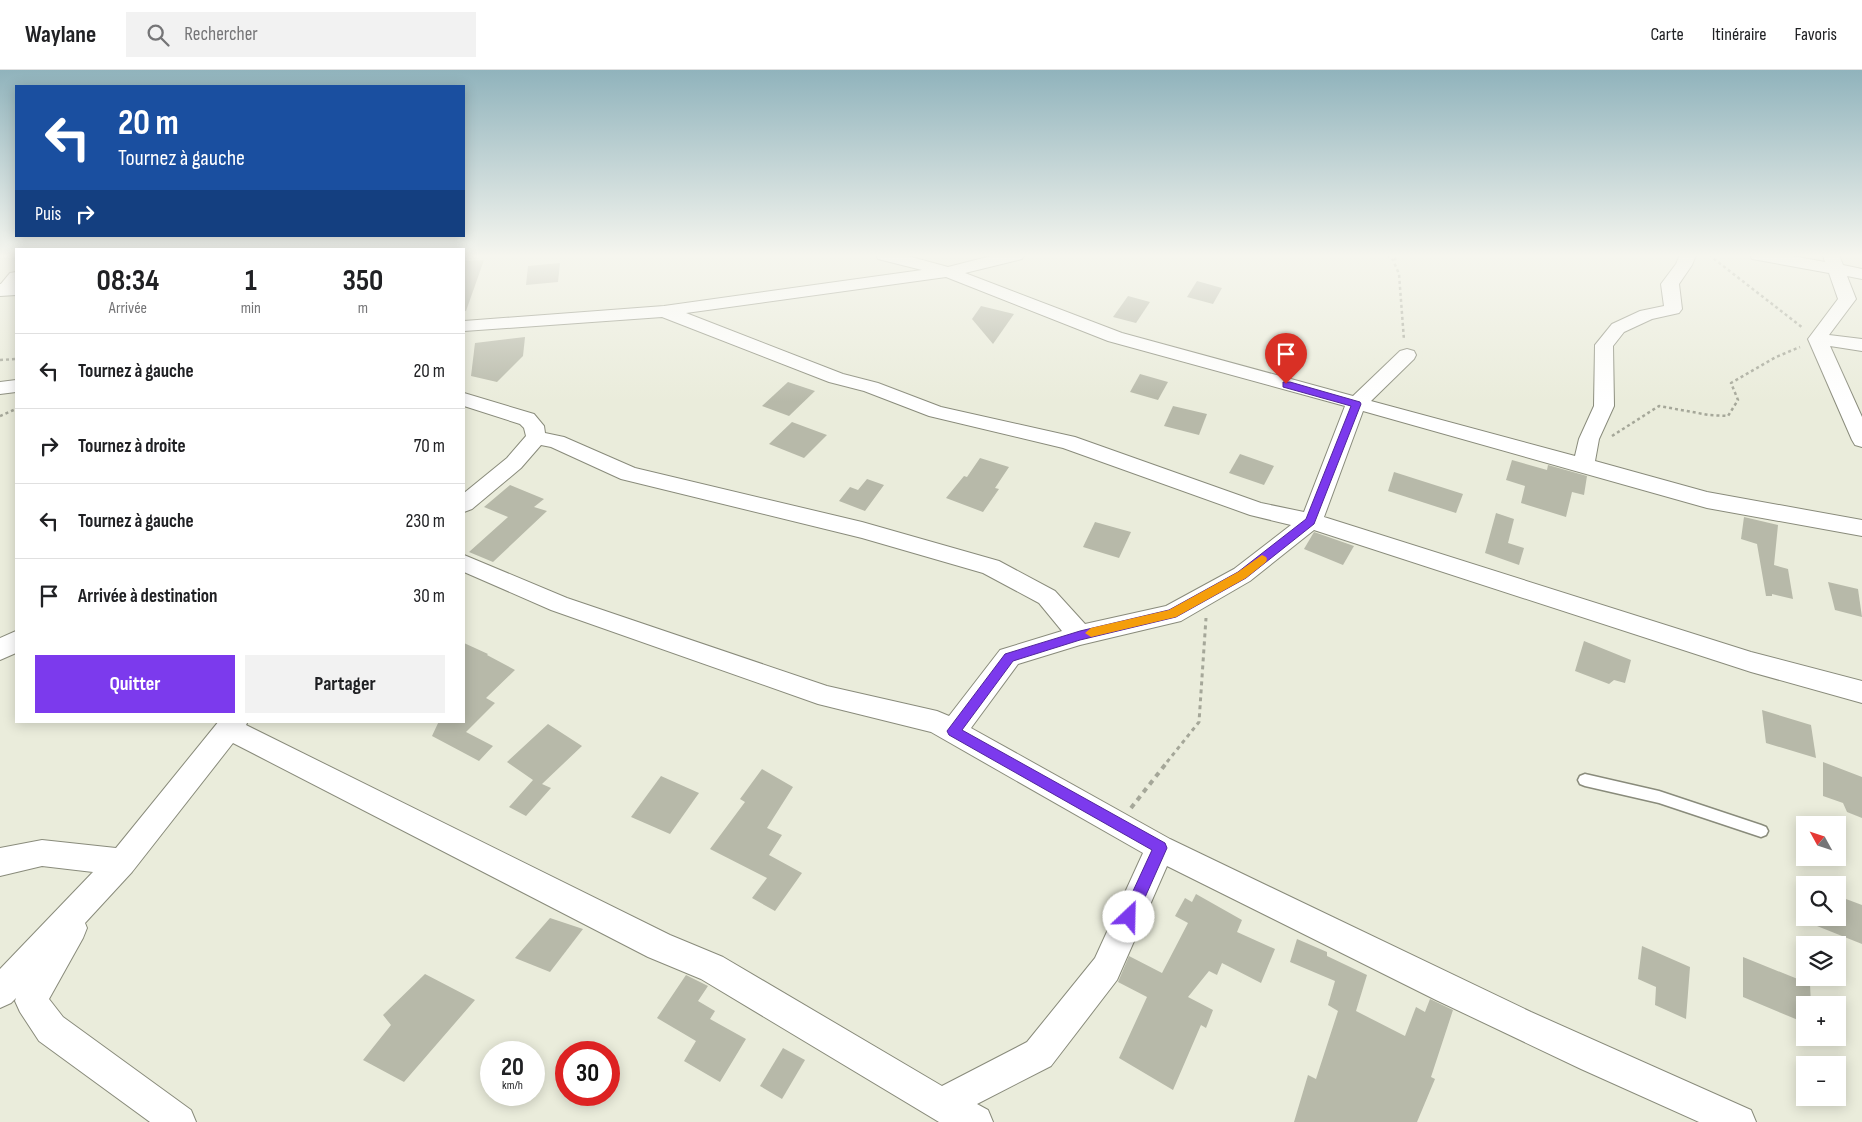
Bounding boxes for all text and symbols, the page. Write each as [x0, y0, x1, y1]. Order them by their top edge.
search box [126, 12, 476, 57]
text: Waylane [25, 20, 96, 49]
icon: search [144, 21, 172, 49]
text: Rechercher [184, 23, 258, 46]
text: Carte [1650, 24, 1684, 45]
text: Itinéraire [1712, 24, 1766, 45]
text: Favoris [1794, 24, 1837, 45]
text: 20 m [118, 102, 179, 145]
icon: left [35, 105, 100, 170]
text: Tournez à gauche [118, 145, 245, 172]
icon: right [71, 200, 99, 228]
text: Puis [35, 203, 61, 226]
text: 08:34 [97, 263, 159, 299]
text: 1 [245, 263, 257, 299]
text: 350 [343, 263, 383, 299]
text: Arrivée [109, 299, 147, 318]
text: min [241, 299, 261, 318]
text: m [358, 299, 368, 318]
pin [1265, 333, 1307, 384]
icon: arrive [1272, 340, 1300, 368]
icon: left [35, 357, 63, 385]
text: Tournez à gauche [78, 360, 194, 383]
text: 20 m [413, 360, 445, 383]
icon: right [35, 432, 63, 460]
text: Tournez à droite [78, 435, 186, 458]
text: 70 m [414, 435, 445, 458]
icon: left [35, 507, 63, 535]
text: Tournez à gauche [78, 510, 194, 533]
text: 230 m [405, 510, 445, 533]
icon: arrive [35, 582, 63, 610]
text: Arrivée à destination [78, 585, 218, 608]
text: 30 m [413, 585, 445, 608]
button: Quitter [35, 655, 235, 713]
button: Partager [245, 655, 445, 713]
north arrow [1796, 816, 1846, 866]
map controls [1796, 816, 1846, 1106]
button: search [1796, 876, 1846, 926]
position arrow [1102, 890, 1154, 942]
button: layers [1796, 936, 1846, 986]
button: + [1796, 996, 1846, 1046]
speed limit sign: 30 [555, 1041, 620, 1106]
text: 20 [501, 1052, 524, 1083]
button: − [1796, 1056, 1846, 1106]
text: km/h [502, 1078, 523, 1093]

